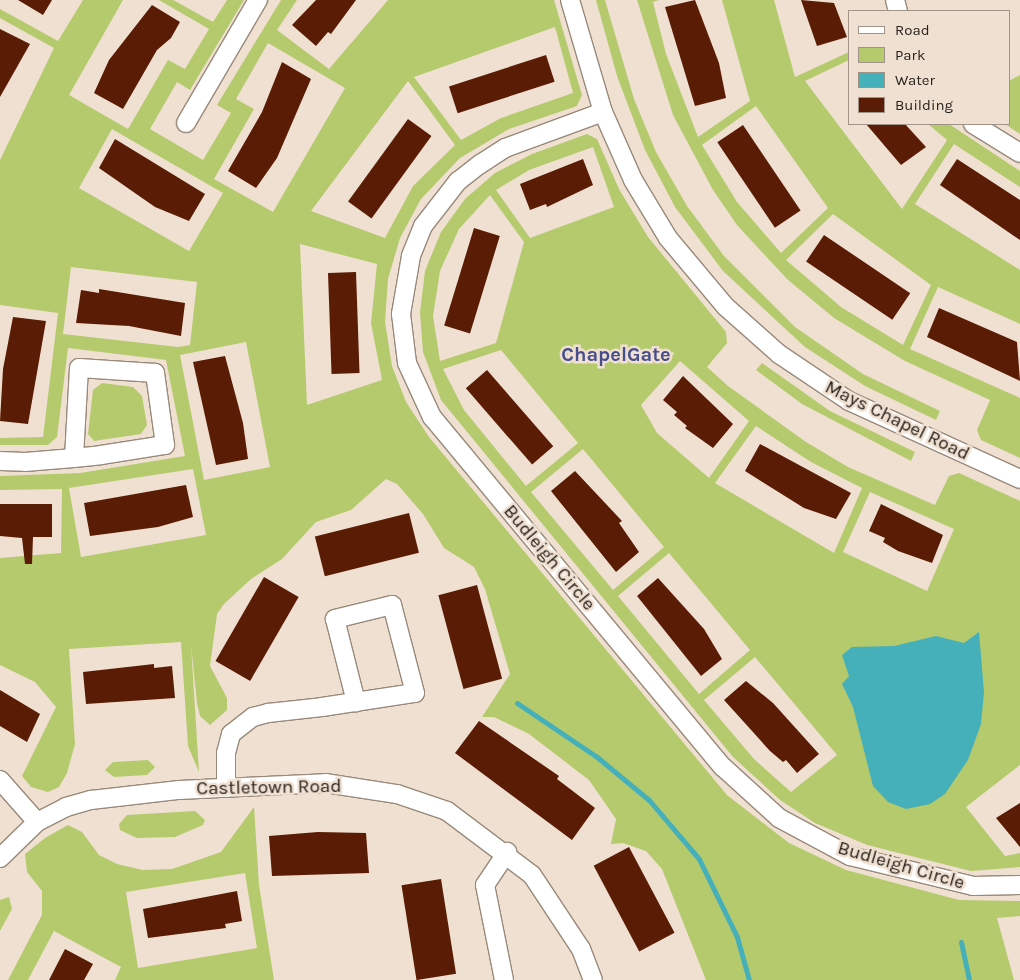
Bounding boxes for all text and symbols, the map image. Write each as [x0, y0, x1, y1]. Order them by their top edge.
legend [848, 10, 1010, 125]
text: Road [895, 21, 930, 39]
text: Park [895, 46, 925, 64]
text: Water [895, 71, 935, 89]
text: Building [895, 96, 953, 114]
district label: ChapelGate [561, 342, 671, 366]
street label: Mays Chapel Road [821, 376, 973, 466]
street label: Budleigh Circle [498, 500, 600, 616]
street label: Castletown Road [196, 775, 342, 801]
street label: Budleigh Circle [835, 837, 967, 895]

